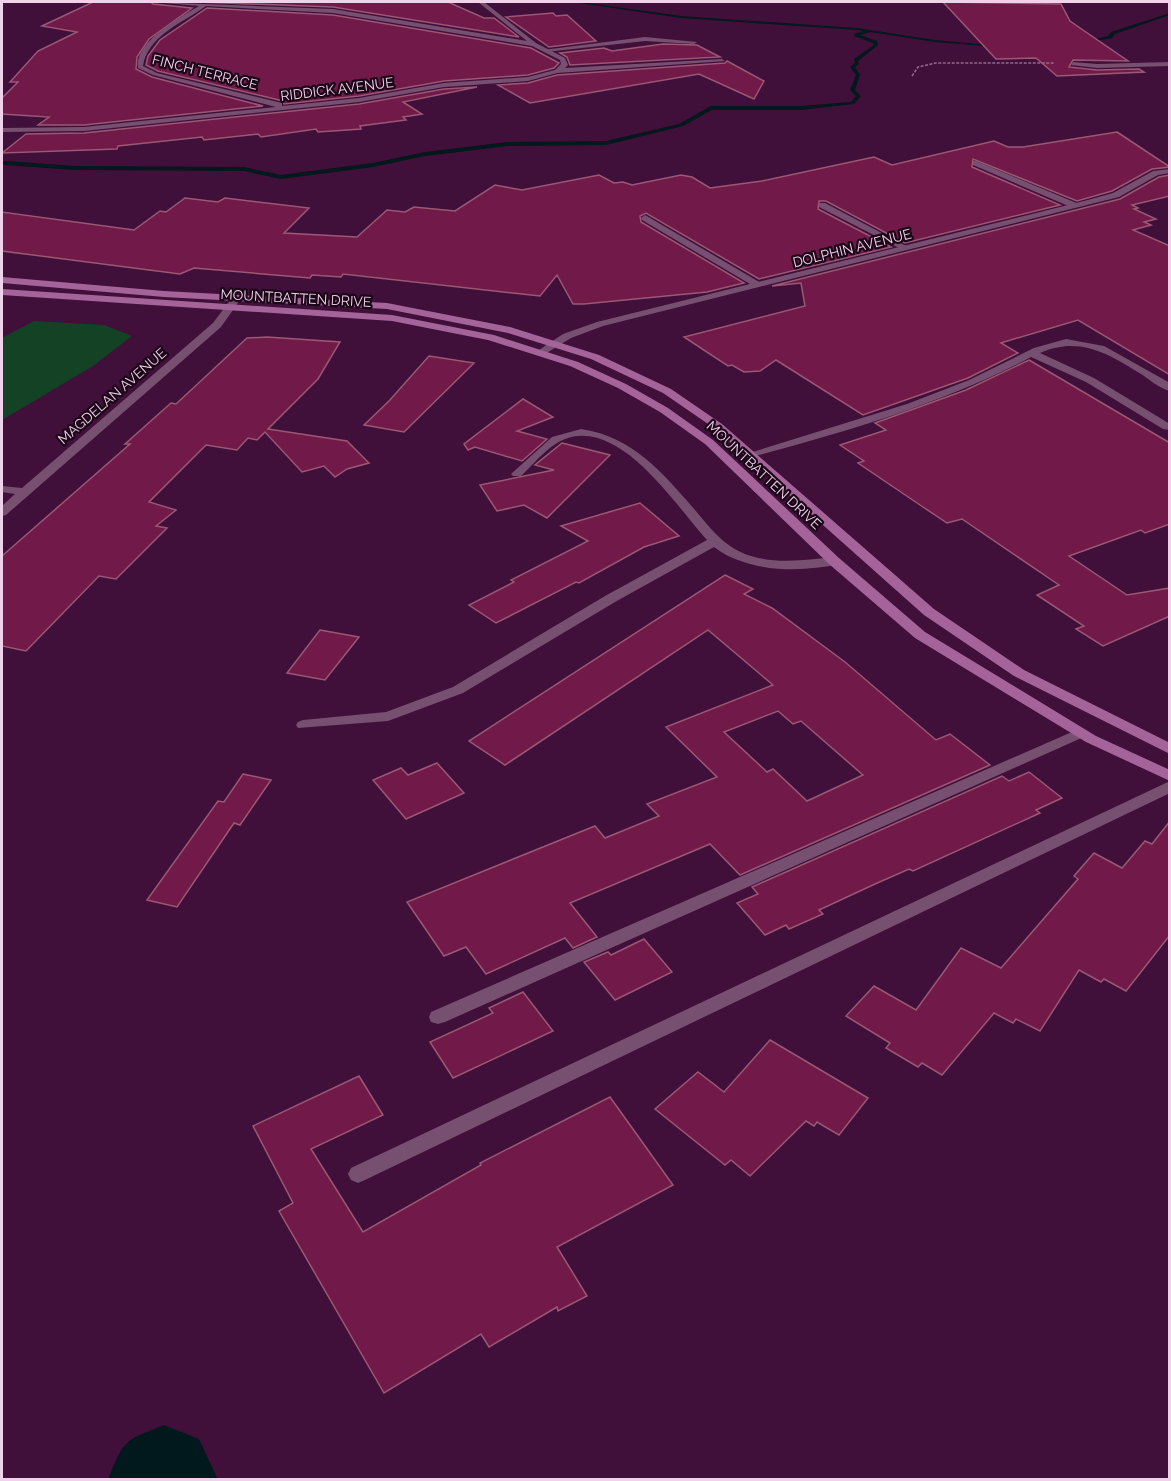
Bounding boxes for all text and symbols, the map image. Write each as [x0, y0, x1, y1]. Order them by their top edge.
street label: FINCH TERRACE [151, 51, 259, 93]
street label: RIDDICK AVENUE [279, 74, 395, 104]
street label: DOLPHIN AVENUE [791, 226, 913, 270]
street label: MOUNTBATTEN DRIVE [220, 286, 372, 310]
street label: MAGDELAN AVENUE [55, 345, 169, 447]
street label: MOUNTBATTEN DRIVE [703, 418, 825, 532]

